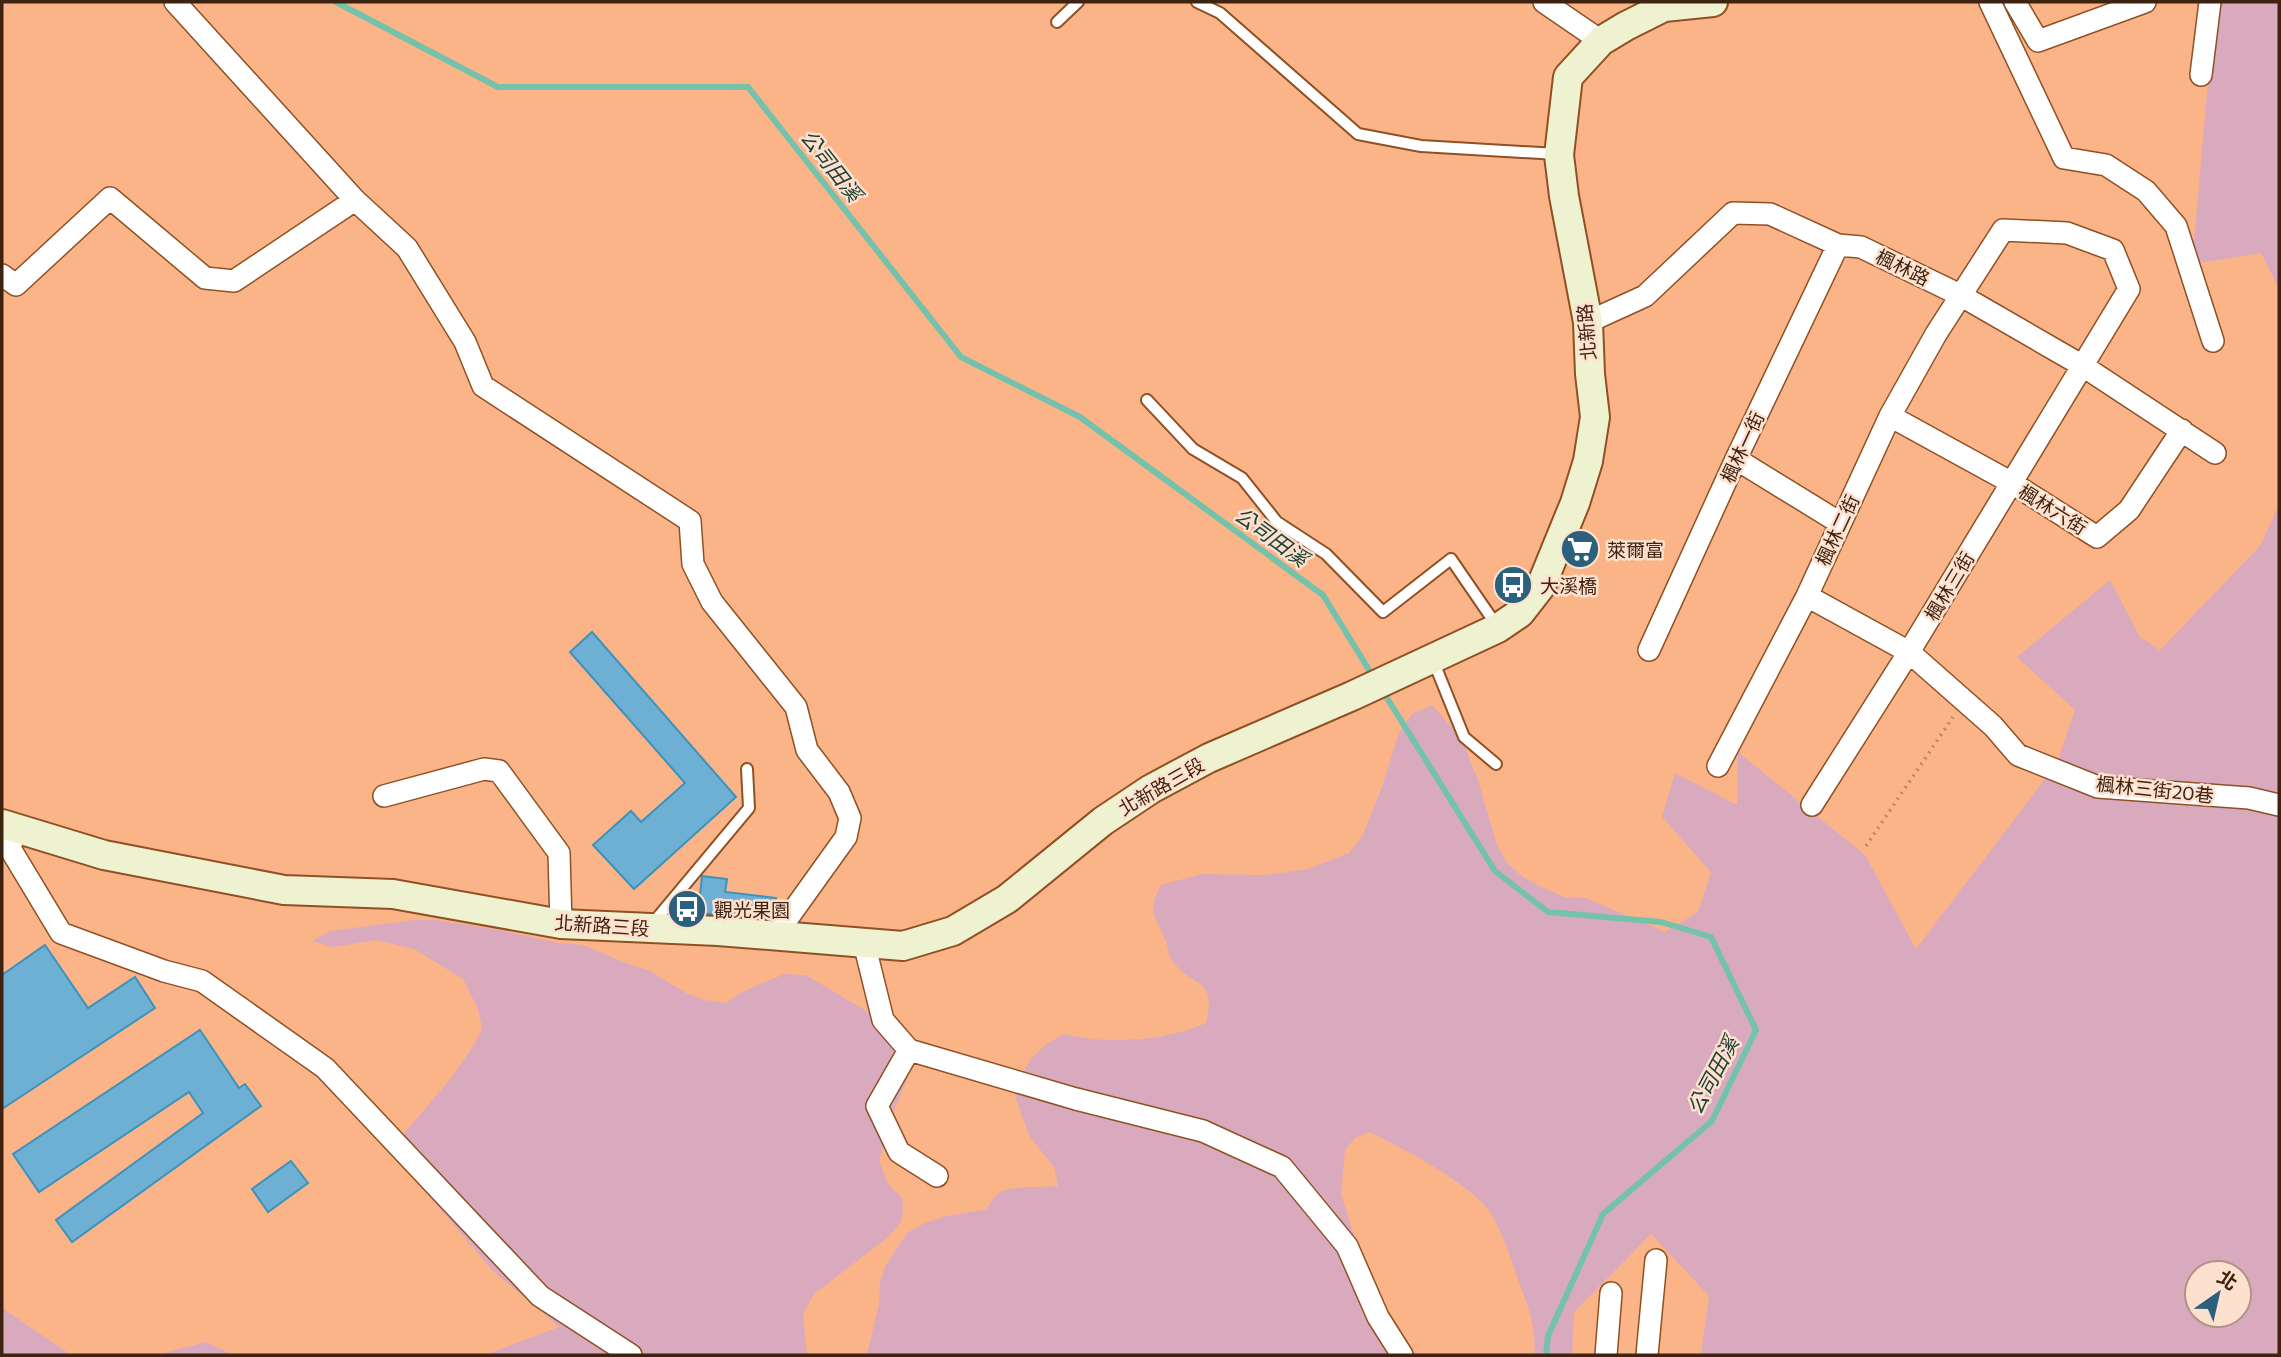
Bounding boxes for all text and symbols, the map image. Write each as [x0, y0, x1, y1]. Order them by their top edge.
water label: 公司田溪 [796, 124, 870, 208]
street label: 楓林路 [1872, 244, 1934, 290]
street label: 北新路 [1572, 303, 1600, 361]
street label: 楓林一街 [1716, 408, 1768, 486]
street label: 楓林六街 [2015, 479, 2091, 539]
street label: 楓林二街 [1811, 491, 1863, 569]
water label: 公司田溪 [1231, 501, 1316, 573]
supermarket icon: 萊爾富 [1559, 528, 1601, 570]
place label: 萊爾富 [1607, 538, 1664, 561]
street label: 楓林三街 [1920, 547, 1978, 625]
bus stop icon: 大溪橋 [1492, 564, 1534, 606]
place label: 大溪橋 [1540, 574, 1597, 597]
street label: 北新路三段 [1114, 752, 1208, 820]
street label: 楓林三街20巷 [2095, 771, 2215, 807]
bus stop icon: 觀光果園 [666, 888, 708, 930]
place label: 觀光果園 [714, 898, 790, 921]
street label: 北新路三段 [554, 910, 650, 940]
water label: 公司田溪 [1681, 1029, 1744, 1118]
north arrow [2183, 1259, 2253, 1329]
text: 北 [2213, 1265, 2242, 1294]

